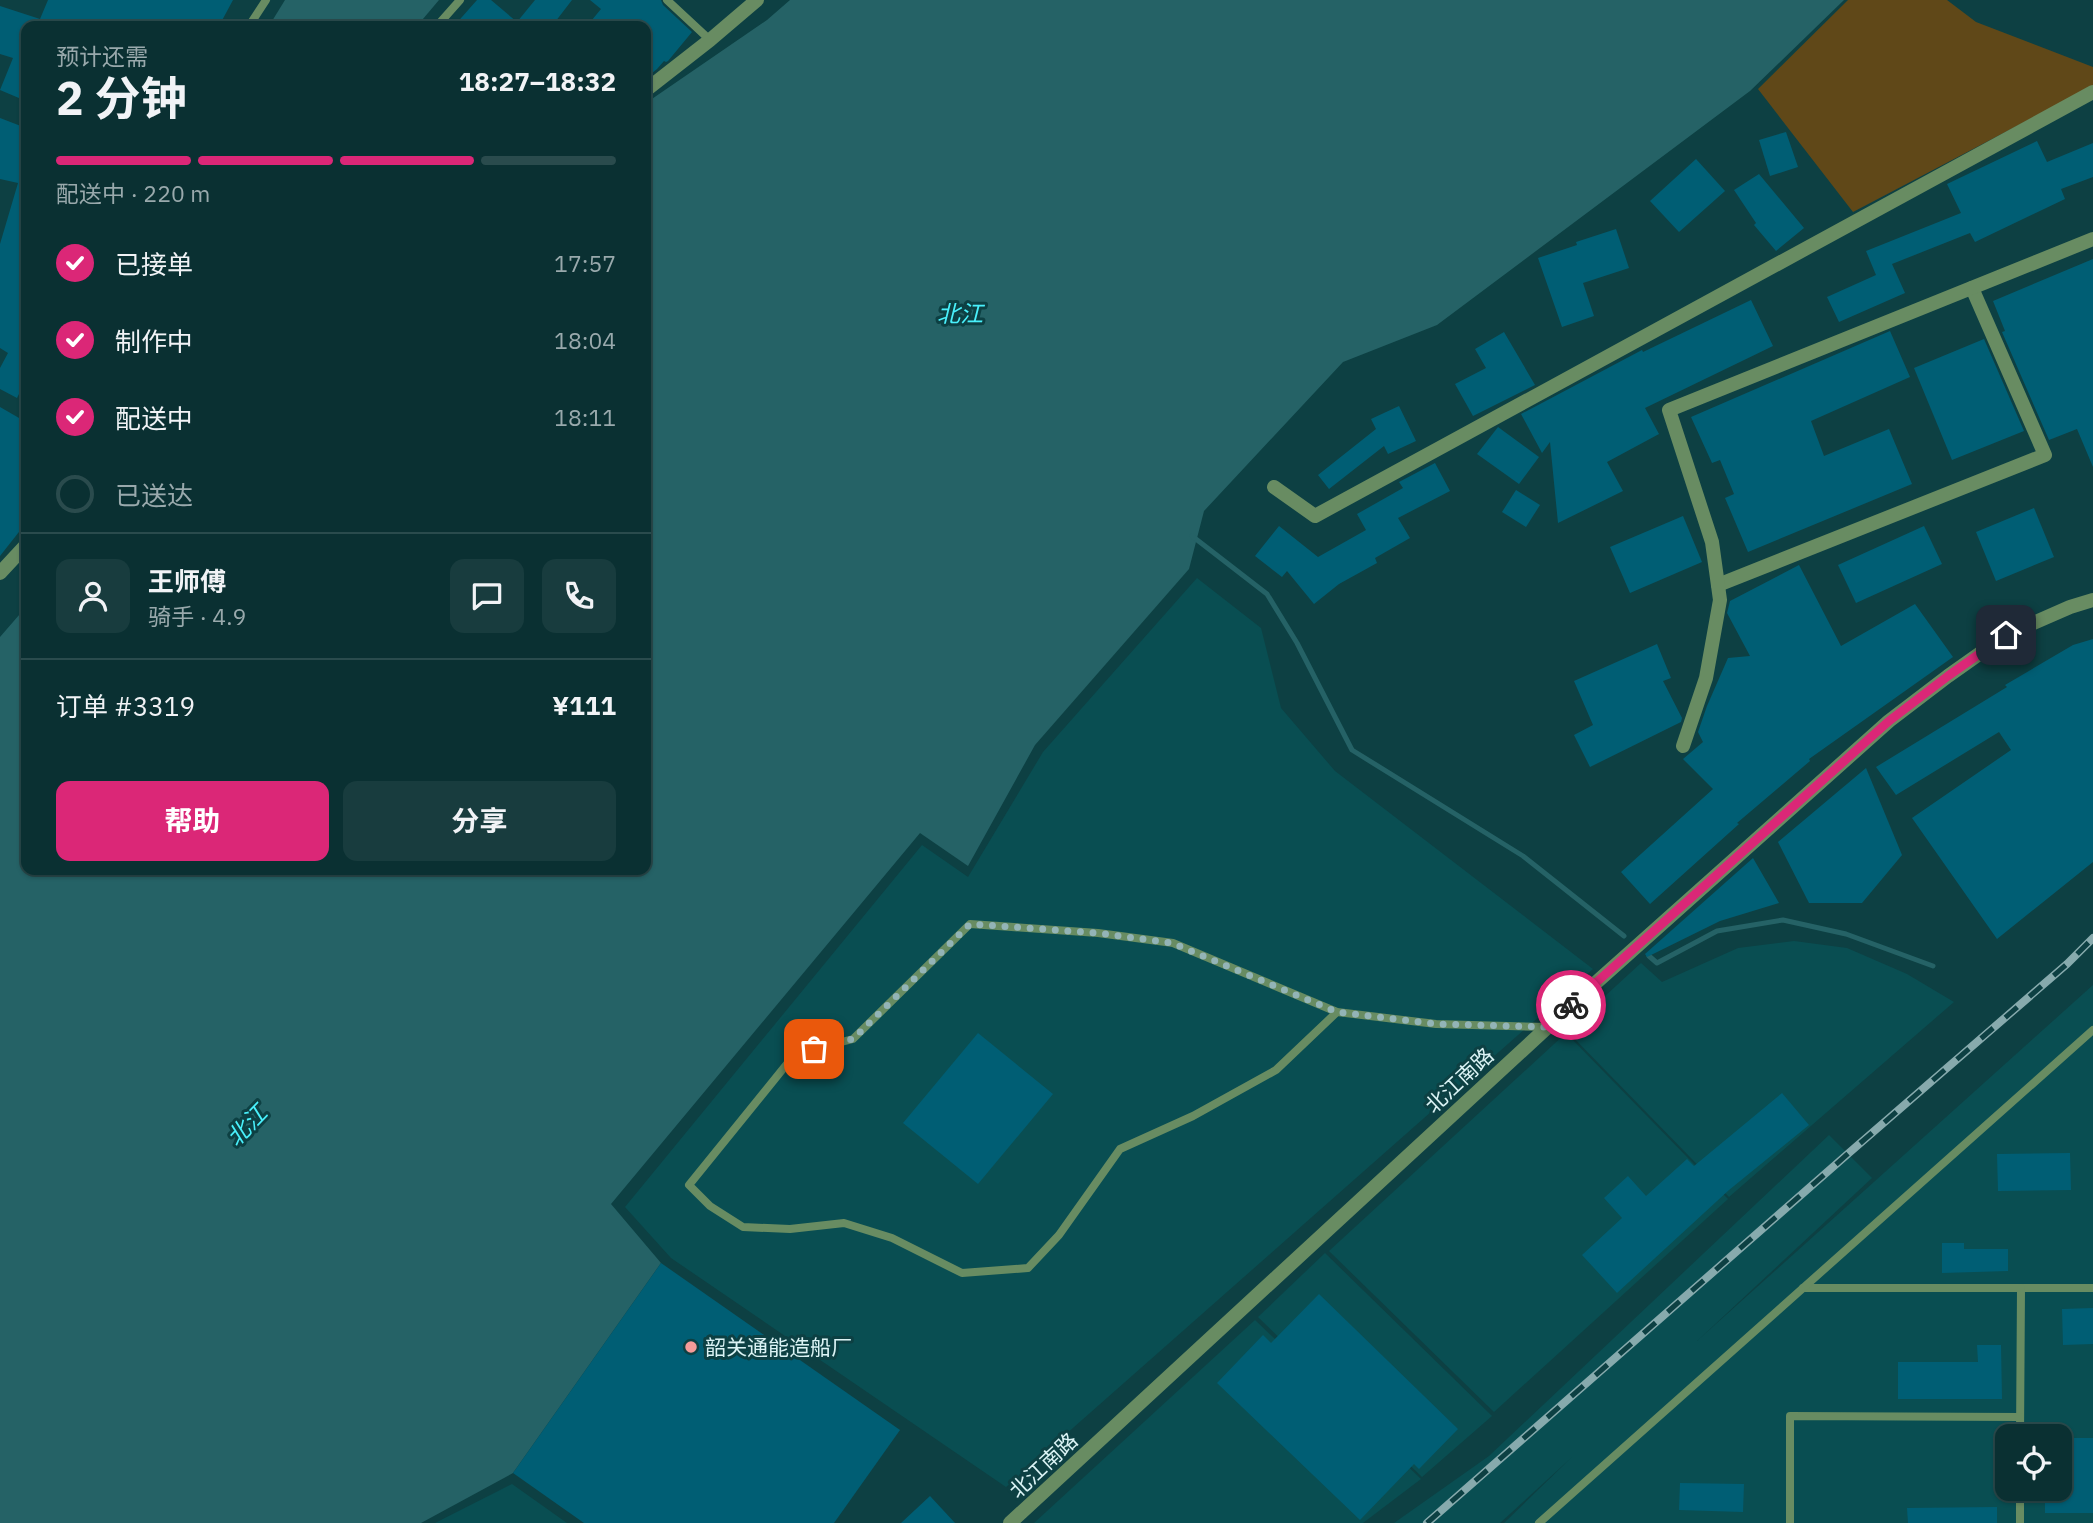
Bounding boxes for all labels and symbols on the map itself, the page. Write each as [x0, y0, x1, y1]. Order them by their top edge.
water label: 北江 [937, 298, 986, 328]
pin [1976, 605, 2036, 665]
courier [1536, 970, 1606, 1040]
pin [784, 1019, 844, 1079]
street label: 北江南路 [1419, 1041, 1499, 1119]
water label: 北江 [219, 1096, 275, 1152]
place label: 韶关通能造船厂 [705, 1333, 852, 1361]
marker: 韶关通能造船厂 [683, 1339, 699, 1355]
street label: 北江南路 [1003, 1426, 1083, 1504]

